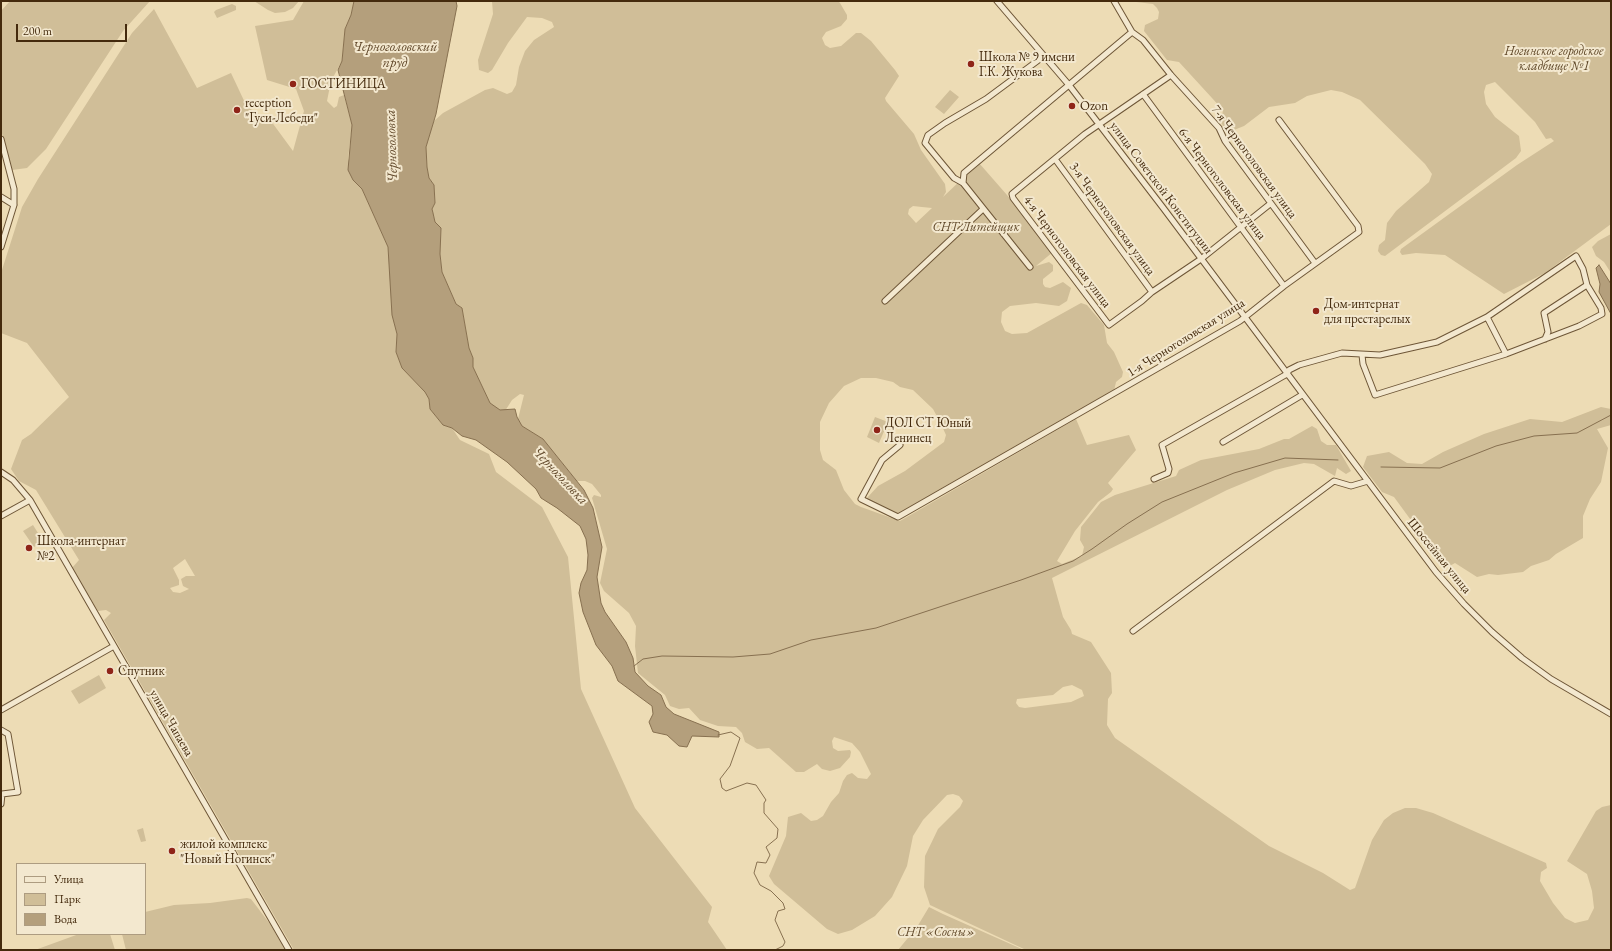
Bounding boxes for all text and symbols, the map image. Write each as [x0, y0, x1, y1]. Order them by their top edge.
scale bar [18, 16, 129, 42]
text: 200 m [23, 23, 52, 39]
water label: Черноголовский пруд [353, 39, 437, 72]
park label: Ногинское городское кладбище №1 [1505, 43, 1603, 74]
place label: Школа № 9 имени Г.К. Жукова [979, 49, 1075, 80]
marker: Школа № 9 имени Г.К. Жукова [966, 59, 976, 69]
place label: ГОСТИНИЦА [301, 76, 386, 92]
marker: ГОСТИНИЦА [288, 79, 298, 89]
place label: reception "Гуси-Лебеди" [245, 95, 318, 126]
place label: Ozon [1080, 98, 1108, 114]
marker: Ozon [1067, 101, 1077, 111]
street label: 7-я Черноголовская улица [1208, 102, 1300, 222]
marker: reception "Гуси-Лебеди" [232, 105, 242, 115]
water label: Черноголовка [382, 109, 402, 183]
street label: улица Советской Конституции [1106, 119, 1216, 257]
street label: 6-я Черноголовская улица [1175, 125, 1269, 243]
street label: 3-я Черноголовская улица [1066, 159, 1158, 279]
street label: 4-я Черноголовская улица [1020, 193, 1114, 311]
park label: СНТ Литейщик [933, 219, 1019, 235]
street label: 1-я Черноголовская улица [1124, 295, 1248, 381]
place label: Дом-интернат для престарелых [1324, 296, 1410, 327]
marker: Дом-интернат для престарелых [1311, 306, 1321, 316]
place label: ДОЛ СТ Юный Ленинец [885, 415, 971, 446]
marker: ДОЛ СТ Юный Ленинец [872, 425, 882, 435]
water label: Черноголовка [529, 444, 591, 508]
street label: Шоссейная улица [1404, 515, 1474, 597]
place label: Школа-интернат №2 [37, 533, 126, 564]
marker: Школа-интернат №2 [24, 543, 34, 553]
place label: Спутник [118, 663, 165, 679]
marker: Спутник [105, 666, 115, 676]
street label: улица Чапаева [146, 687, 196, 759]
place label: жилой комплекс "Новый Ногинск" [180, 836, 275, 867]
marker: жилой комплекс "Новый Ногинск" [167, 846, 177, 856]
legend [16, 863, 146, 935]
text: Улица [54, 871, 84, 887]
text: Парк [54, 891, 81, 907]
text: Вода [54, 911, 77, 927]
park label: СНТ «Сосны» [897, 924, 975, 940]

